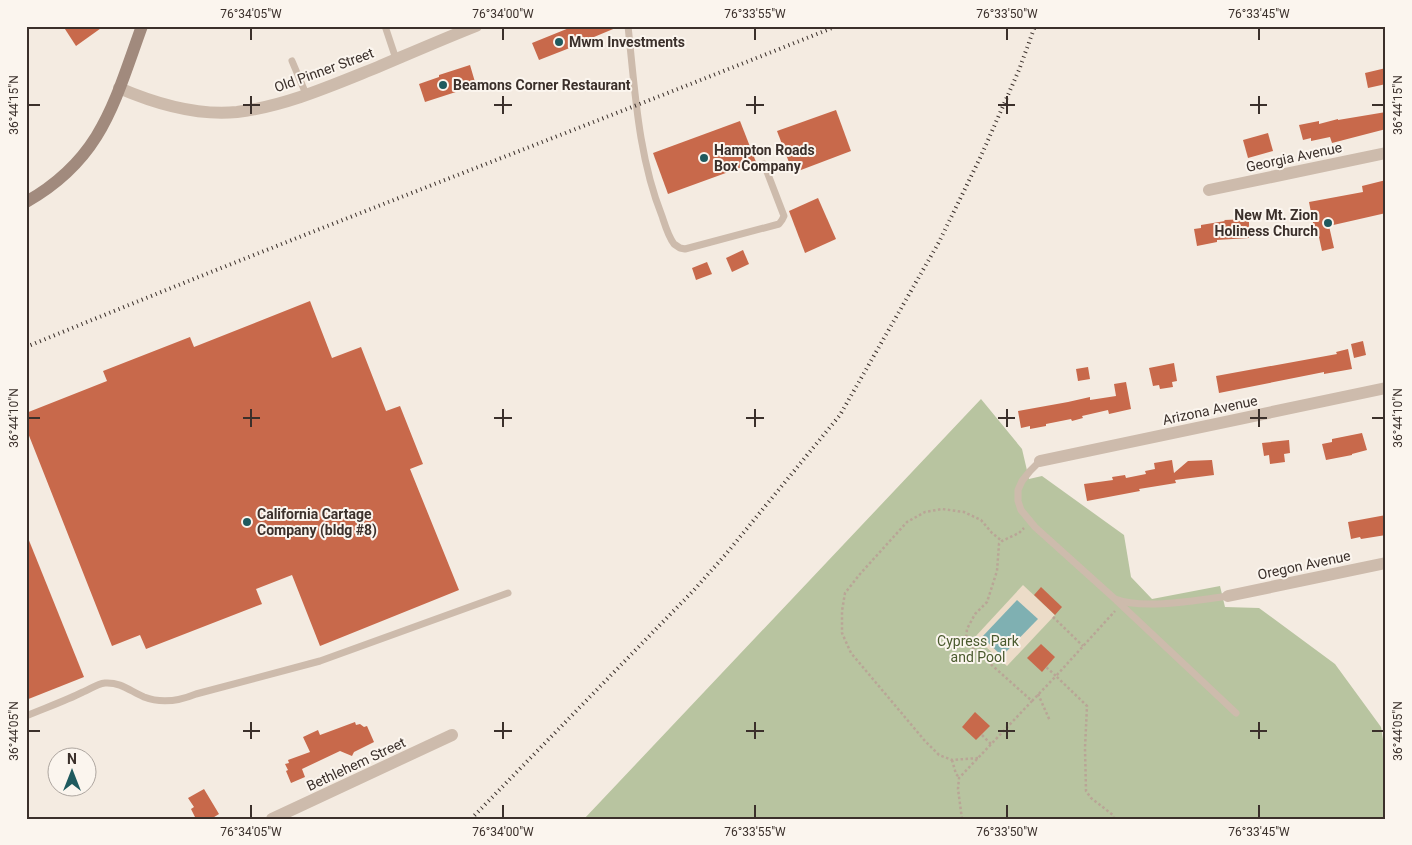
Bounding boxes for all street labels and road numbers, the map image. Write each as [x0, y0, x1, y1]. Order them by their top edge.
street label: Old Pinner Street [272, 44, 376, 95]
street label: Georgia Avenue [1245, 139, 1343, 175]
street label: Arizona Avenue [1161, 392, 1259, 428]
street label: Oregon Avenue [1256, 547, 1352, 583]
street label: Bethlehem Street [304, 734, 408, 794]

